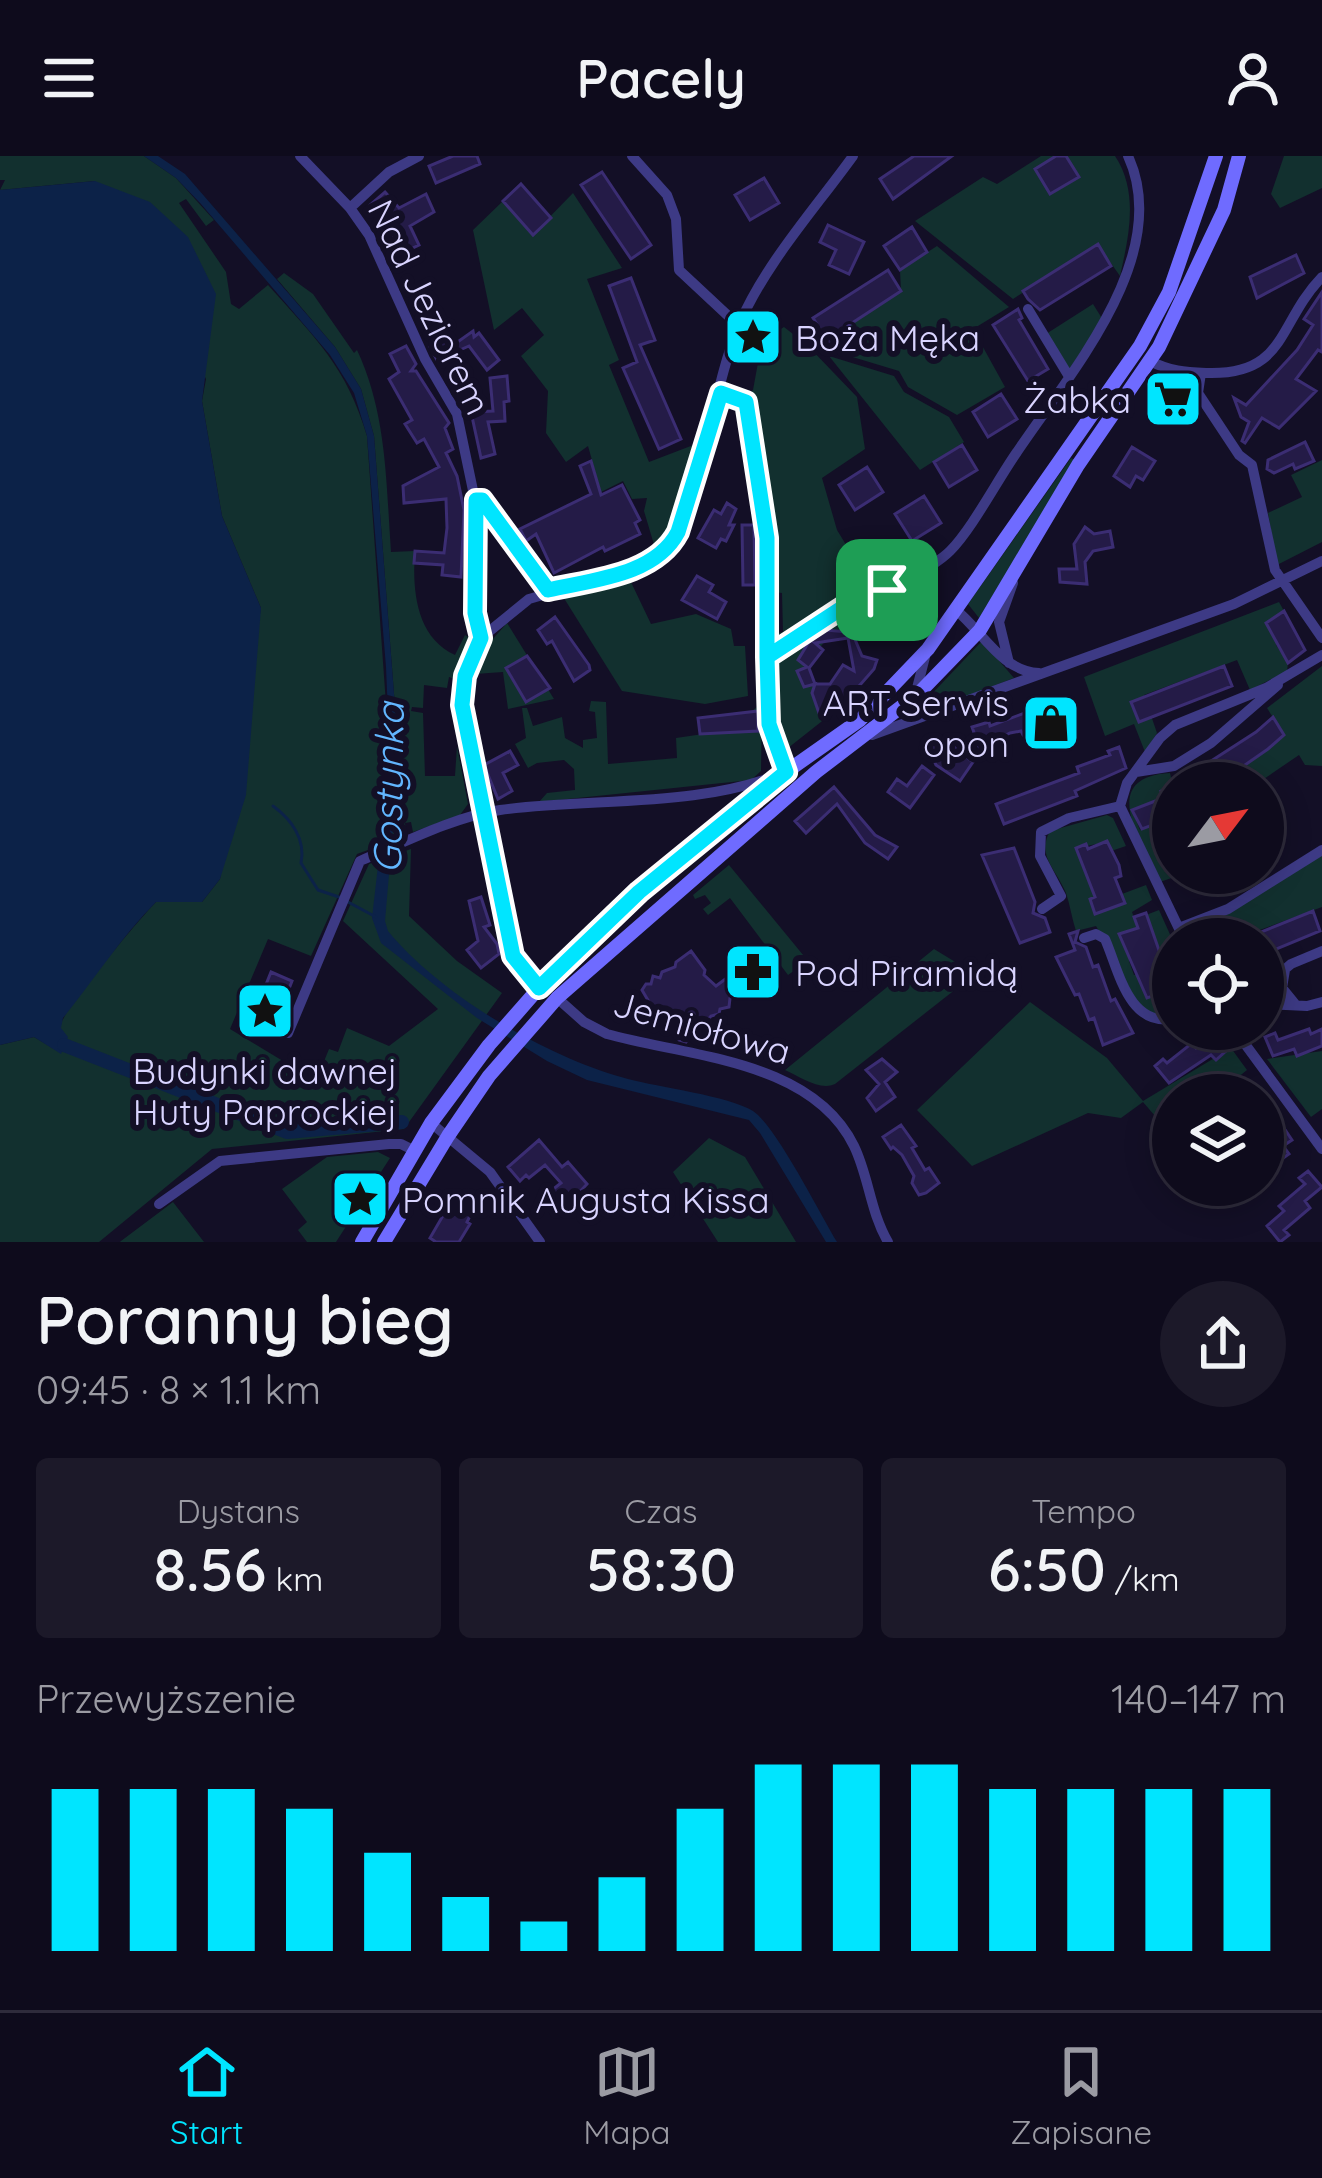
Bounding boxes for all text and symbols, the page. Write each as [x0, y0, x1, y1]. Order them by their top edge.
text: Pacely [576, 44, 746, 112]
icon: menu [36, 45, 102, 111]
icon: person [1220, 45, 1286, 111]
street label: Nad Jeziorem [359, 192, 501, 422]
place icon: Boża Męka [722, 306, 784, 368]
place label: Boża Męka [795, 315, 980, 360]
supermarket icon: Żabka [1142, 368, 1204, 430]
place label: Żabka [1023, 377, 1131, 422]
pin [836, 539, 938, 641]
icon: arrive [854, 557, 920, 623]
place label: ART Serwis opon [823, 680, 1009, 766]
shop icon: ART Serwis opon [1020, 692, 1082, 754]
water label: Gostynka [362, 700, 414, 874]
north arrow [1152, 762, 1284, 894]
map controls [1152, 762, 1284, 1206]
button: locate [1152, 918, 1284, 1050]
pharmacy icon: Pod Piramidą [722, 941, 784, 1003]
place label: Pod Piramidą [795, 950, 1018, 995]
place icon: Budynki dawnej Huty Paprockiej [234, 980, 296, 1042]
street label: Jemiołowa [608, 980, 796, 1074]
place label: Budynki dawnej Huty Paprockiej [132, 1048, 398, 1134]
button: layers [1152, 1074, 1284, 1206]
place icon: Pomnik Augusta Kissa [329, 1168, 391, 1230]
place label: Pomnik Augusta Kissa [402, 1177, 770, 1222]
text: Poranny bieg [36, 1278, 454, 1361]
button: share [1160, 1281, 1286, 1407]
text: 09:45 · 8 × 1.1 km [36, 1365, 321, 1414]
text: Dystans [177, 1490, 300, 1531]
text: Czas [625, 1490, 697, 1531]
text: Tempo [1031, 1490, 1136, 1531]
text: 8.56 [153, 1531, 267, 1606]
text: 58:30 [586, 1531, 736, 1606]
text: 6:50 [988, 1531, 1106, 1606]
text: km [267, 1558, 323, 1599]
text: /km [1106, 1558, 1180, 1599]
text: Przewyższenie [36, 1674, 296, 1723]
text: 140–147 m [1111, 1674, 1286, 1723]
tab: Start [170, 2039, 244, 2152]
tab: Mapa [583, 2039, 671, 2152]
tab: Zapisane [1010, 2039, 1152, 2152]

